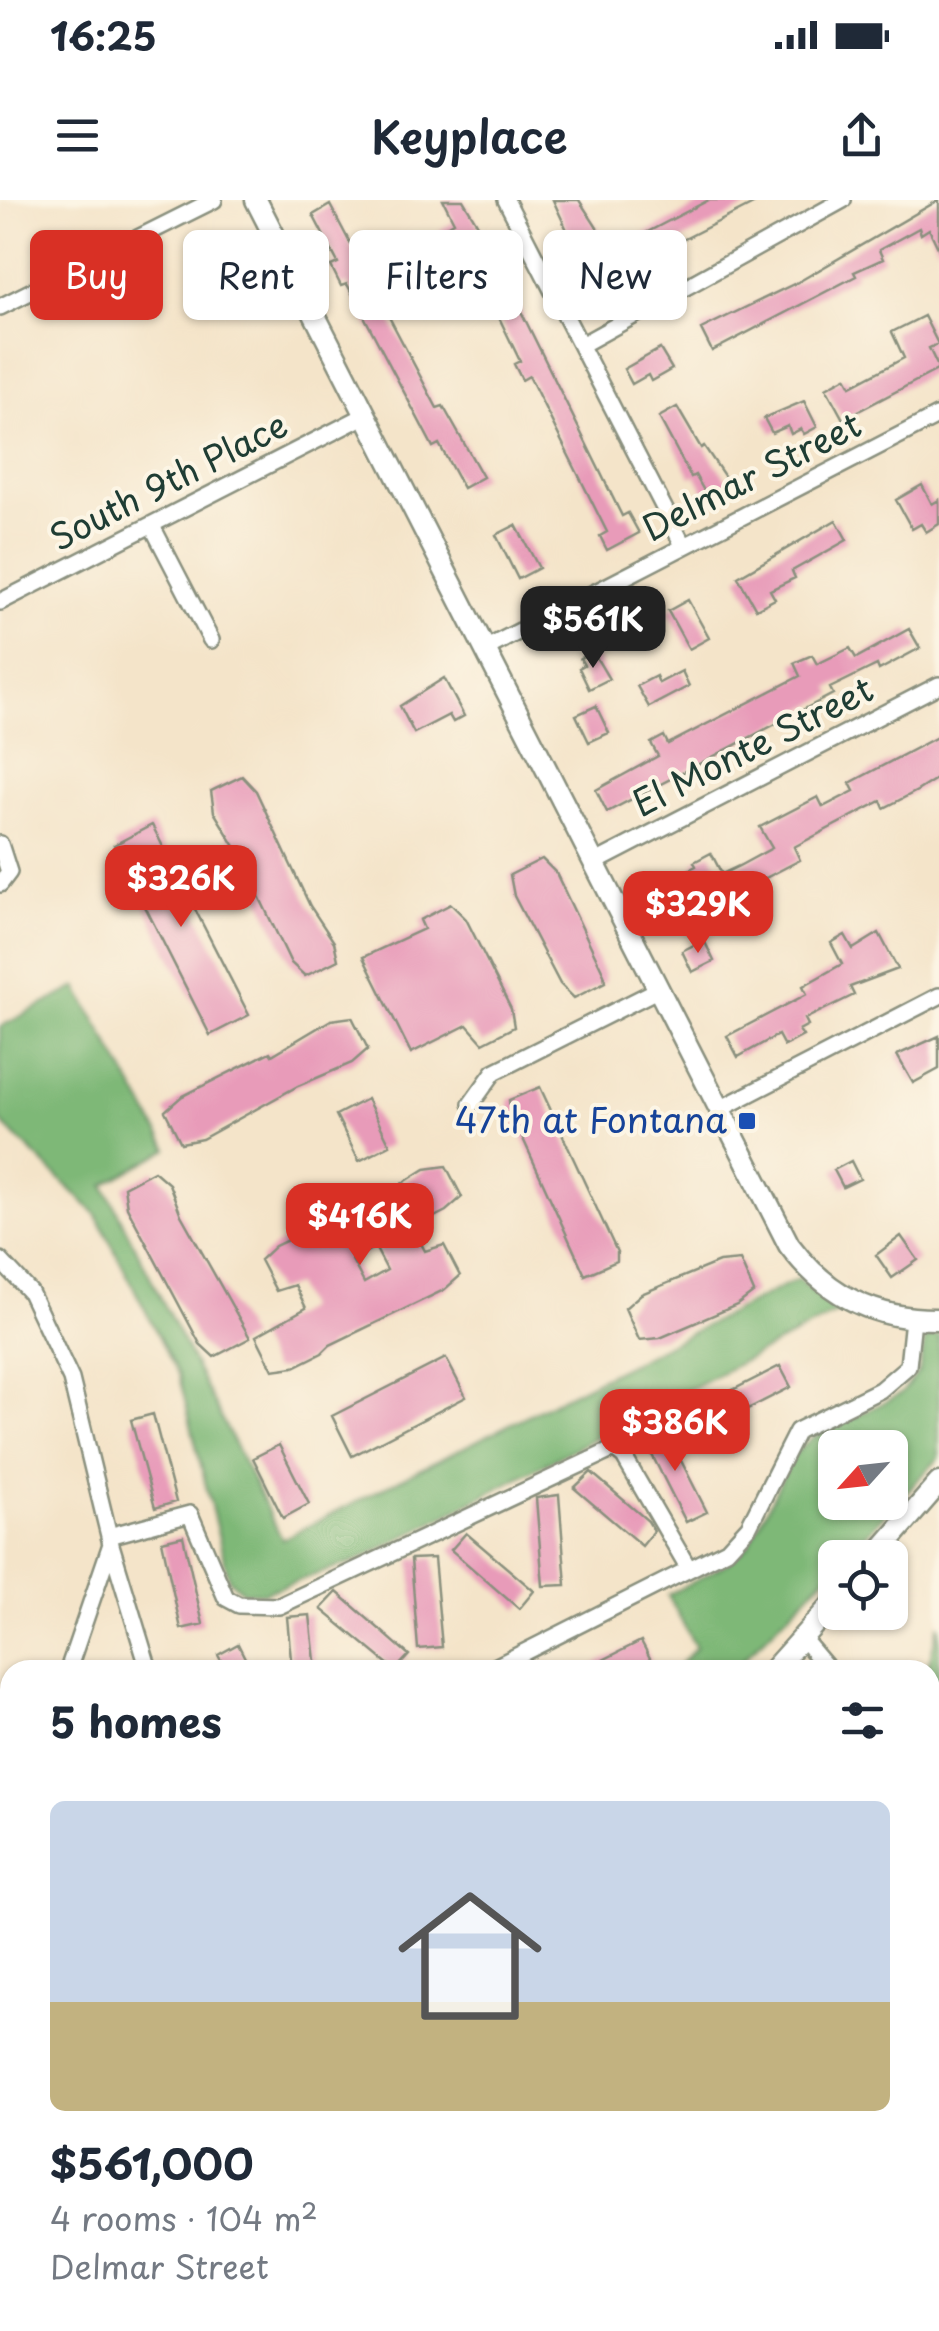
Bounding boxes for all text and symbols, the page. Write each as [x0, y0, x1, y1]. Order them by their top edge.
text: 16:25 [50, 7, 157, 64]
text: Keyplace [371, 101, 568, 169]
icon: menu [50, 108, 105, 163]
icon: share [834, 108, 889, 163]
chip: Buy [30, 230, 163, 320]
chip: Rent [183, 230, 329, 320]
chip: Filters [349, 230, 523, 320]
chip: New [543, 230, 687, 320]
street label: South 9th Place [40, 397, 296, 563]
street label: Delmar Street [632, 397, 870, 553]
pin: $561K [523, 586, 663, 671]
text: $561K [542, 594, 644, 642]
street label: El Monte Street [622, 661, 882, 828]
pin: $326K [111, 845, 251, 930]
text: $326K [127, 853, 235, 901]
pin: $329K [628, 871, 768, 956]
text: $329K [645, 879, 751, 927]
place label: 47th at Fontana [455, 1092, 727, 1145]
marker: 47th at Fontana [736, 1110, 758, 1132]
pin: $416K [290, 1183, 430, 1268]
text: $416K [308, 1191, 412, 1239]
pin: $386K [605, 1389, 745, 1474]
text: $386K [622, 1397, 728, 1445]
north arrow [818, 1430, 908, 1520]
map controls [818, 1430, 908, 1630]
button: locate [818, 1540, 908, 1630]
text: 5 homes [50, 1689, 222, 1752]
icon: filters [835, 1693, 890, 1748]
icon: home [380, 1866, 560, 2046]
text: $561,000 [50, 2131, 254, 2194]
text: 4 rooms · 104 m² [50, 2194, 318, 2242]
text: Delmar Street [50, 2242, 269, 2290]

